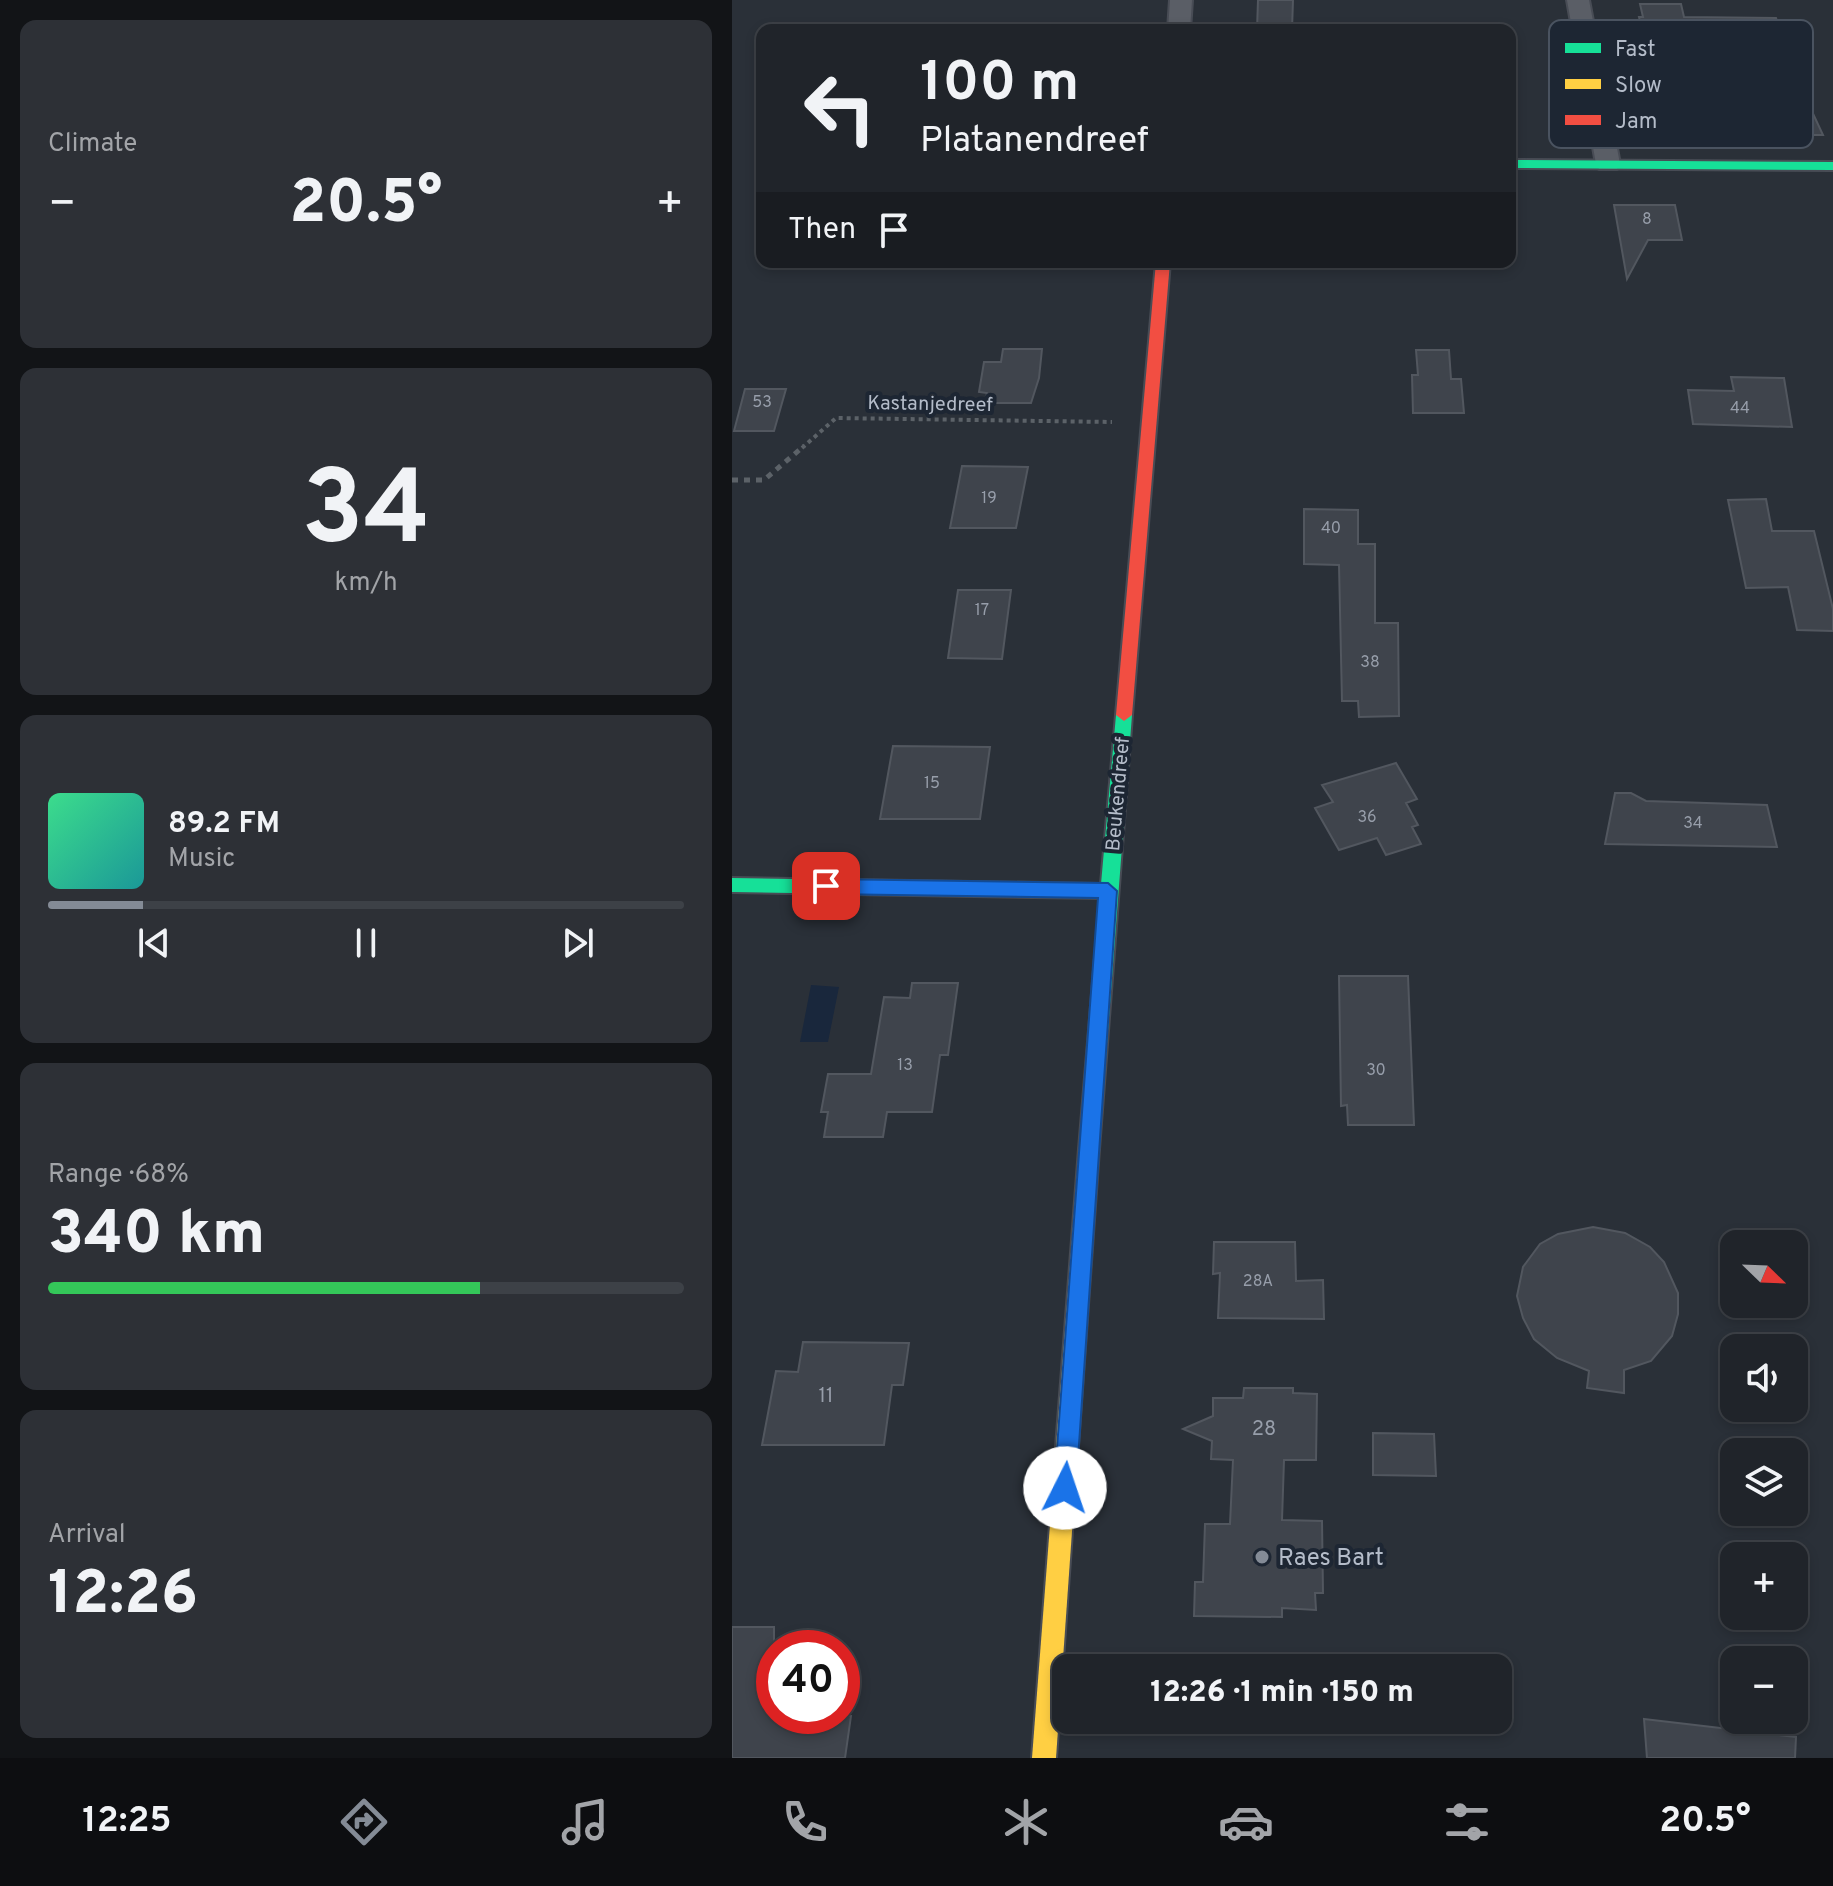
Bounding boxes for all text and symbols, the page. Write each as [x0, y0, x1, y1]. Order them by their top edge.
legend [1549, 20, 1813, 148]
text: Fast [1615, 37, 1656, 64]
text: 100 m [920, 50, 1079, 120]
icon: left [788, 56, 892, 160]
text: Slow [1615, 73, 1662, 100]
text: Jam [1615, 109, 1658, 136]
text: Platanendreef [920, 119, 1149, 165]
text: Climate [48, 128, 137, 161]
text: 20.5° [290, 168, 442, 244]
text: − [48, 178, 76, 234]
text: + [656, 178, 684, 234]
icon: arrive [872, 208, 916, 252]
house number: 8 [1642, 210, 1652, 230]
text: Then [788, 212, 856, 249]
street label: Kastanjedreef [867, 391, 993, 419]
house number: 53 [752, 393, 772, 413]
house number: 44 [1730, 399, 1750, 419]
text: 34 [301, 449, 431, 581]
house number: 19 [981, 489, 997, 509]
house number: 40 [1321, 519, 1341, 539]
text: km/h [334, 567, 398, 600]
house number: 17 [975, 601, 989, 621]
house number: 38 [1360, 653, 1380, 673]
street label: Beukendreef [1101, 736, 1137, 852]
house number: 15 [924, 774, 940, 794]
text: 89.2 FM [168, 806, 280, 843]
house number: 36 [1357, 808, 1377, 828]
house number: 34 [1683, 814, 1703, 834]
text: Music [168, 843, 235, 876]
pin [792, 852, 860, 920]
icon: arrive [804, 864, 848, 908]
icon: previous [132, 921, 176, 965]
icon: pause [344, 921, 388, 965]
icon: next [556, 921, 600, 965]
house number: 13 [897, 1056, 913, 1076]
house number: 30 [1366, 1061, 1386, 1081]
text: Range · 68% [48, 1159, 189, 1192]
text: 340 km [48, 1199, 265, 1275]
north arrow [1720, 1230, 1808, 1318]
map controls [1720, 1230, 1808, 1734]
house number: 28A [1243, 1272, 1273, 1292]
button: sound [1720, 1334, 1808, 1422]
house number: 11 [819, 1384, 833, 1410]
house number: 28 [1252, 1417, 1276, 1443]
button: layers [1720, 1438, 1808, 1526]
position arrow [1023, 1446, 1107, 1530]
text: Arrival [48, 1519, 126, 1552]
button: + [1720, 1542, 1808, 1630]
place label: Raes Bart [1278, 1544, 1384, 1574]
marker: Raes Bart [1253, 1548, 1271, 1566]
text: 12:26 [48, 1559, 198, 1635]
speed limit sign: 40 [756, 1630, 860, 1734]
button: − [1720, 1646, 1808, 1734]
text: 12:26 · 1 min · 150 m [1150, 1675, 1414, 1712]
icon: directions [336, 1794, 392, 1850]
icon: music [557, 1794, 613, 1850]
icon: phone [777, 1794, 833, 1850]
icon: climate [998, 1794, 1054, 1850]
icon: car [1218, 1794, 1274, 1850]
icon: filters [1439, 1794, 1495, 1850]
text: 12:25 [82, 1799, 171, 1845]
text: 20.5° [1659, 1799, 1751, 1845]

